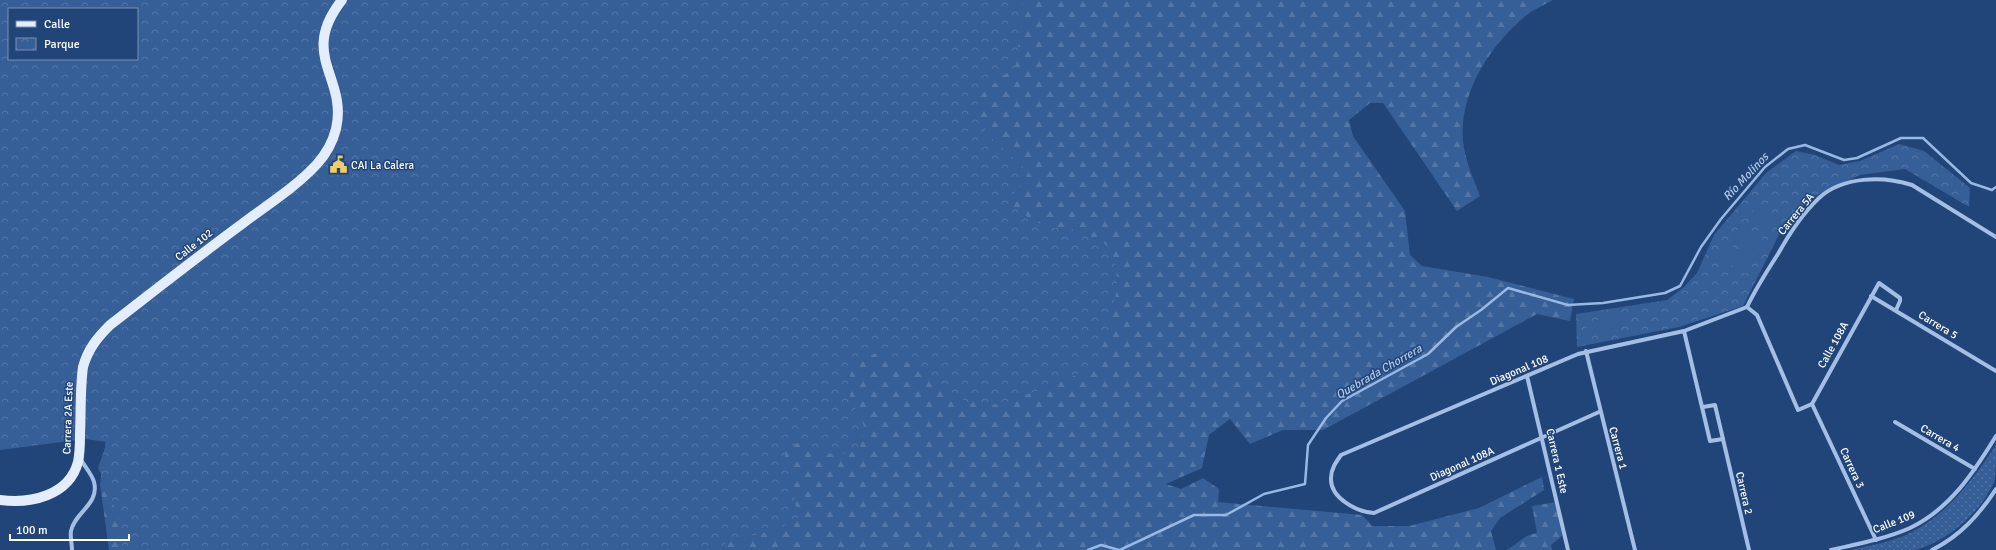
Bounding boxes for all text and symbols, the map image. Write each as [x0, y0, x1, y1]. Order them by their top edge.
legend [8, 8, 138, 60]
text: Calle [44, 17, 70, 32]
text: Parque [44, 37, 80, 52]
water label: Río Molinos [1720, 149, 1773, 204]
public building icon: CAI La Calera [328, 155, 348, 175]
place label: CAI La Calera [351, 159, 414, 172]
street label: Carrera 5A [1775, 190, 1817, 238]
street label: Calle 102 [173, 226, 215, 264]
street label: Carrera 5 [1916, 308, 1960, 342]
street label: Calle 108A [1815, 319, 1851, 370]
water label: Quebrada Chorrera [1333, 341, 1426, 403]
street label: Diagonal 108 [1488, 352, 1550, 388]
street label: Carrera 2A Este [60, 381, 76, 455]
street label: Carrera 4 [1918, 422, 1962, 455]
street label: Carrera 1 [1606, 425, 1630, 471]
street label: Carrera 1 Este [1543, 427, 1571, 495]
street label: Diagonal 108A [1428, 444, 1496, 484]
street label: Carrera 3 [1837, 446, 1867, 490]
street label: Carrera 2 [1733, 470, 1755, 516]
street label: Calle 109 [1871, 508, 1917, 536]
scale bar [10, 516, 129, 542]
text: 100 m [16, 523, 48, 538]

